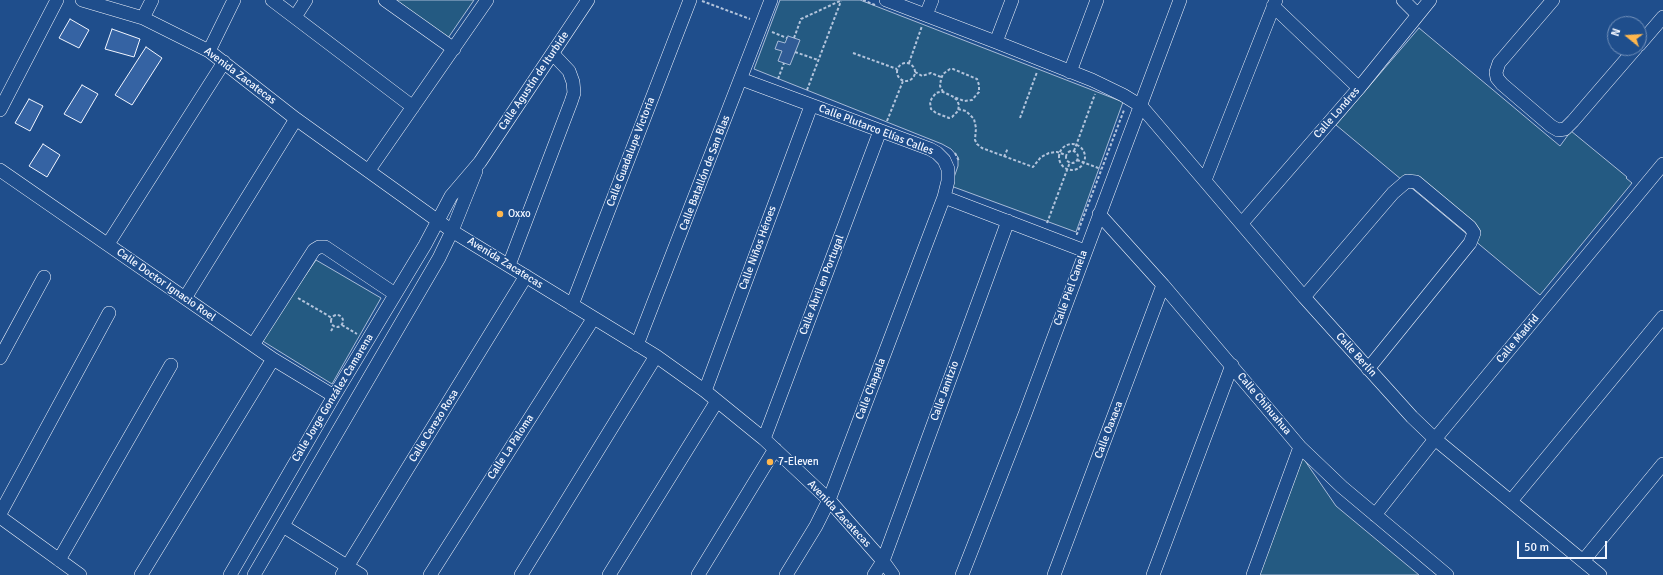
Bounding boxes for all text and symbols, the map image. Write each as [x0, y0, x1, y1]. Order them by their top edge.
north arrow [1607, 16, 1647, 56]
text: N [1609, 27, 1623, 38]
street label: Calle Agustín de Iturbide [496, 29, 572, 133]
street label: Avenida Zacatecas [201, 45, 279, 107]
street label: Calle Londres [1311, 85, 1363, 141]
street label: Calle Guadalupe Victoria [604, 96, 658, 208]
street label: Calle Plutarco Elías Calles [817, 102, 935, 158]
street label: Calle Batallón de San Blas [677, 114, 733, 232]
street label: Calle Niños Héroes [737, 204, 779, 292]
place label: Oxxo [508, 207, 531, 221]
marker: Oxxo [495, 209, 505, 219]
street label: Calle Abril en Portugal [797, 233, 847, 337]
street label: Avenida Zacatecas [465, 234, 545, 292]
street label: Calle Doctor Ignacio Roel [114, 246, 218, 324]
street label: Calle Piel Canela [1051, 249, 1091, 327]
street label: Calle Madrid [1494, 312, 1542, 366]
street label: Calle Berlín [1333, 330, 1379, 380]
street label: Calle Jorge González Camarena [289, 331, 377, 465]
street label: Calle Chapala [853, 356, 889, 422]
street label: Calle Janitzio [928, 359, 962, 423]
street label: Calle Chihuahua [1234, 370, 1294, 438]
street label: Calle Cerezo Rosa [406, 387, 462, 465]
street label: Calle Oaxaca [1092, 400, 1126, 460]
street label: Calle La Paloma [485, 412, 537, 482]
place label: 7-Eleven [778, 455, 819, 469]
marker: 7-Eleven [765, 457, 775, 467]
street label: Avenida Zacatecas [805, 478, 873, 550]
scale bar [1519, 533, 1609, 559]
text: 50 m [1524, 540, 1549, 555]

